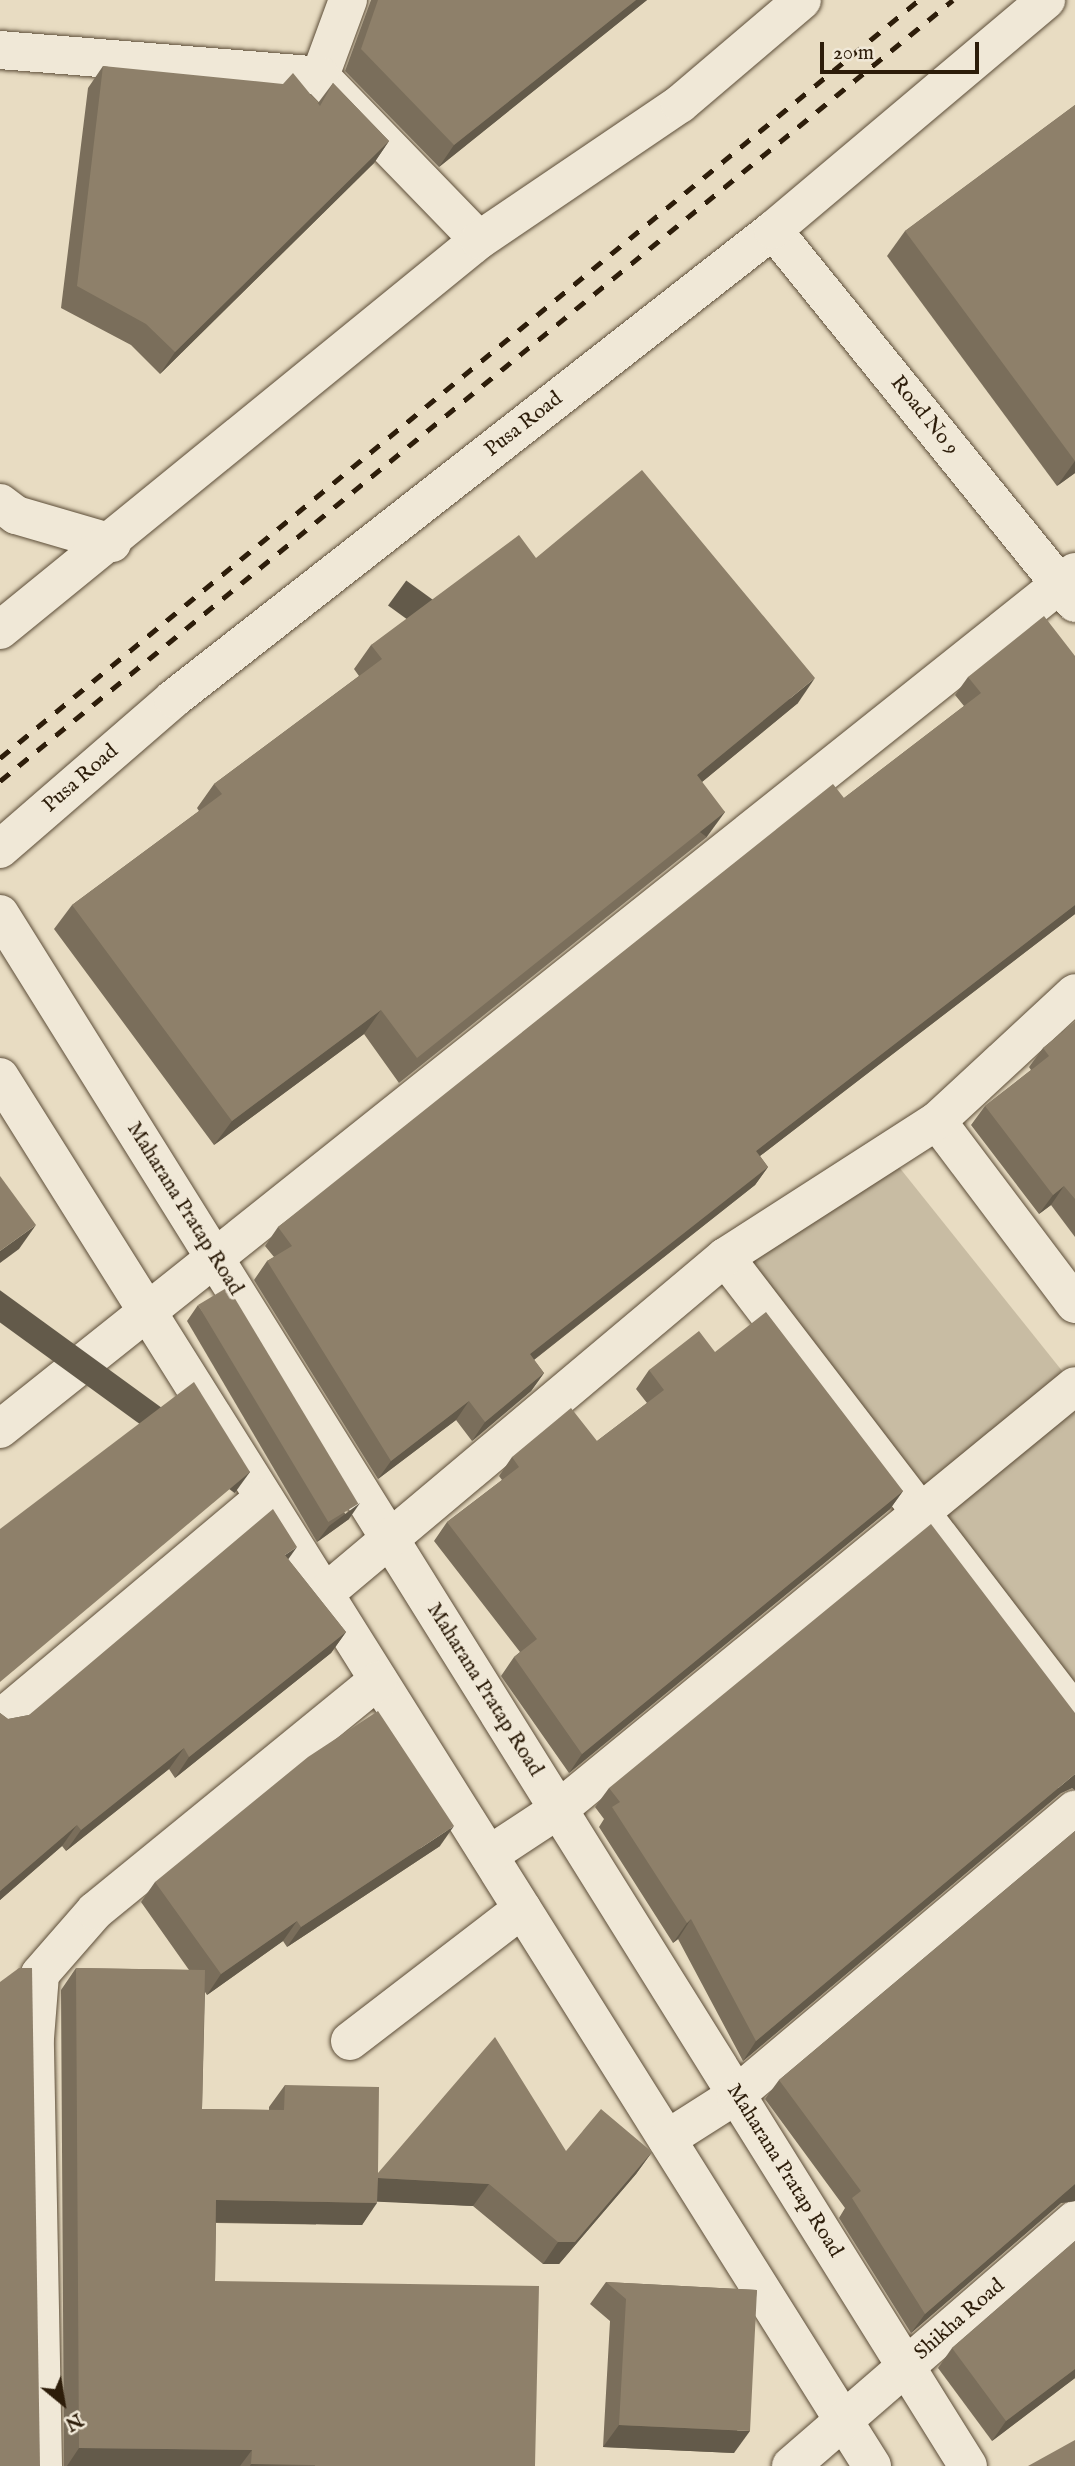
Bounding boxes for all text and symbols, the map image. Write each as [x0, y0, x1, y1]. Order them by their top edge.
scale bar [823, 28, 982, 72]
text: 20 m [833, 40, 874, 67]
street label: Road No 9 [884, 371, 964, 461]
street label: Pusa Road [480, 387, 568, 463]
street label: Pusa Road [38, 739, 124, 819]
street label: Maharana Pratap Road [120, 1118, 248, 1300]
street label: Maharana Pratap Road [420, 1599, 548, 1781]
street label: Maharana Pratap Road [720, 2080, 848, 2262]
street label: Shikha Road [910, 2274, 1010, 2366]
north arrow [28, 2368, 98, 2438]
text: N [60, 2407, 87, 2436]

